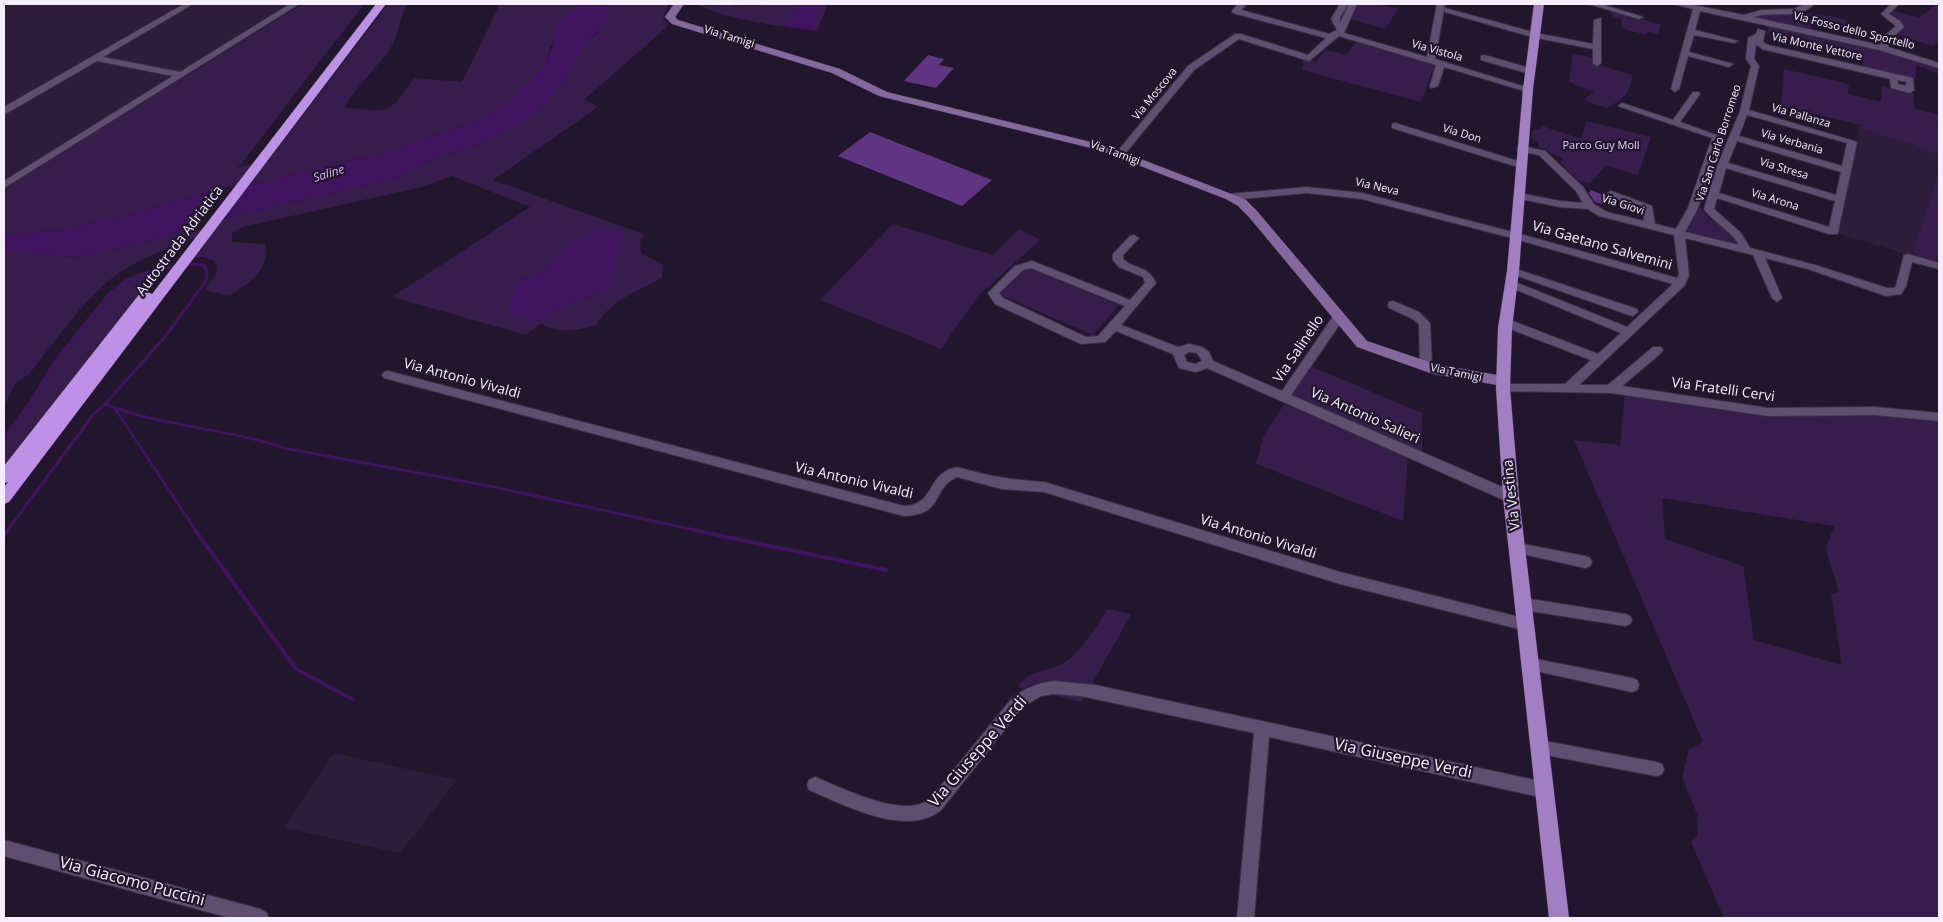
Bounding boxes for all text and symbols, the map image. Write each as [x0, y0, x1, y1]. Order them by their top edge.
street label: Via Fosso dello Sportello [1792, 10, 1916, 52]
street label: Via Tamigi [702, 23, 756, 51]
street label: Via Monte Vettore [1771, 30, 1863, 64]
street label: Via Vistola [1410, 37, 1464, 65]
street label: Via Moscova [1130, 65, 1180, 123]
street label: Via San Carlo Borromeo [1694, 83, 1744, 203]
street label: Via Pallanza [1770, 101, 1832, 131]
street label: Via Don [1441, 122, 1483, 146]
street label: Via Verbania [1759, 127, 1825, 157]
street label: Via Tamigi [1088, 138, 1142, 168]
park label: Parco Guy Moll [1562, 139, 1640, 153]
street label: Via Stresa [1758, 155, 1810, 183]
water label: Saline [312, 162, 346, 186]
street label: Via Neva [1354, 176, 1400, 198]
street label: Autostrada Adriatica [133, 183, 227, 299]
street label: Via Arona [1750, 186, 1800, 214]
street label: Via Giovi [1600, 192, 1646, 218]
street label: Via Gaetano Salvemini [1530, 218, 1674, 274]
street label: Via Salinello [1270, 312, 1328, 386]
street label: Via Antonio Vivaldi [402, 355, 522, 403]
street label: Via Tamigi [1429, 361, 1483, 385]
street label: Via Fratelli Cervi [1670, 374, 1776, 406]
street label: Via Antonio Salieri [1308, 384, 1422, 448]
street label: Via Antonio Vivaldi [793, 459, 915, 503]
street label: Via Vestina [1500, 459, 1524, 531]
street label: Via Antonio Vivaldi [1198, 511, 1318, 563]
street label: Via Giuseppe Verdi [925, 693, 1031, 811]
street label: Via Giuseppe Verdi [1332, 735, 1474, 783]
street label: Via Giacomo Puccini [57, 853, 207, 911]

